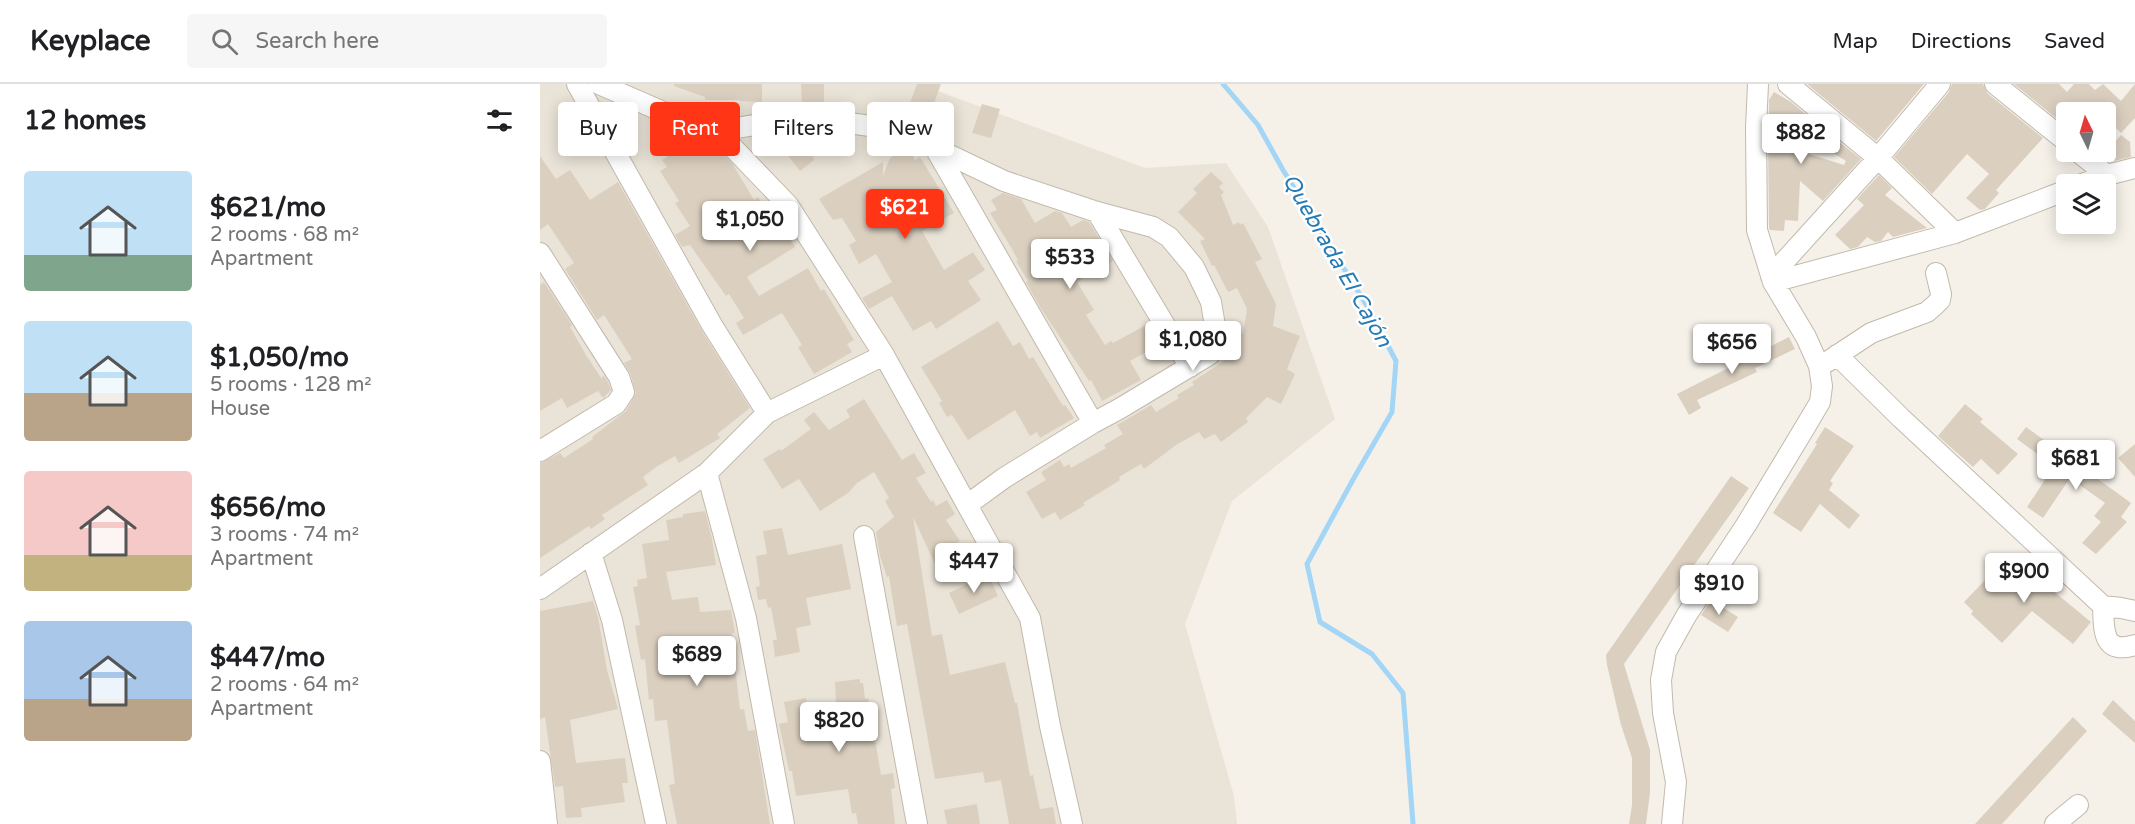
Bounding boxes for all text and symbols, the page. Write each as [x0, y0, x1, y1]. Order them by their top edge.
search box [187, 14, 607, 68]
text: Keyplace [30, 24, 151, 58]
icon: search [208, 25, 241, 58]
text: Search here [256, 28, 379, 54]
text: Map [1832, 29, 1878, 54]
text: Directions [1911, 29, 2011, 54]
text: Saved [2044, 29, 2105, 54]
chip: Buy [558, 102, 638, 156]
chip: Rent [650, 102, 740, 156]
chip: Filters [752, 102, 855, 156]
chip: New [867, 102, 954, 156]
north arrow [2056, 102, 2116, 162]
map controls [2056, 102, 2116, 234]
icon: filters [483, 104, 516, 137]
text: 12 homes [24, 105, 146, 136]
pin: $882 [1765, 114, 1837, 165]
text: $882 [1776, 121, 1826, 145]
water label: Quebrada El Cajón [1277, 169, 1398, 352]
button: layers [2056, 174, 2116, 234]
pin: $621 [869, 189, 941, 240]
text: $621/mo [210, 192, 326, 223]
icon: home [72, 195, 144, 267]
text: $621 [880, 196, 930, 220]
pin: $1,050 [701, 201, 799, 252]
text: $1,050 [716, 208, 784, 232]
text: 2 rooms · 68 m² [210, 223, 359, 247]
pin: $533 [1034, 239, 1106, 290]
text: $533 [1045, 246, 1095, 270]
text: Apartment [210, 247, 313, 271]
pin: $1,080 [1144, 321, 1242, 372]
pin: $656 [1696, 324, 1768, 375]
text: $1,080 [1159, 328, 1227, 352]
text: $656 [1707, 331, 1757, 355]
text: $1,050/mo [210, 342, 349, 373]
icon: home [72, 345, 144, 417]
text: 5 rooms · 128 m² [210, 373, 372, 397]
text: House [210, 397, 270, 421]
pin: $681 [2040, 440, 2112, 491]
text: $681 [2051, 447, 2101, 471]
text: $656/mo [210, 492, 326, 523]
icon: home [72, 495, 144, 567]
text: 3 rooms · 74 m² [210, 523, 359, 547]
pin: $447 [938, 543, 1010, 594]
text: Apartment [210, 547, 313, 571]
text: $447 [949, 550, 999, 574]
pin: $900 [1988, 553, 2060, 604]
text: $900 [1999, 560, 2049, 584]
pin: $910 [1683, 565, 1755, 616]
text: $910 [1694, 572, 1744, 596]
pin: $689 [661, 636, 733, 687]
text: $447/mo [210, 642, 325, 673]
text: $689 [672, 643, 722, 667]
icon: home [72, 645, 144, 717]
text: 2 rooms · 64 m² [210, 673, 359, 697]
text: Apartment [210, 697, 313, 721]
pin: $820 [803, 702, 875, 753]
text: $820 [814, 709, 864, 733]

